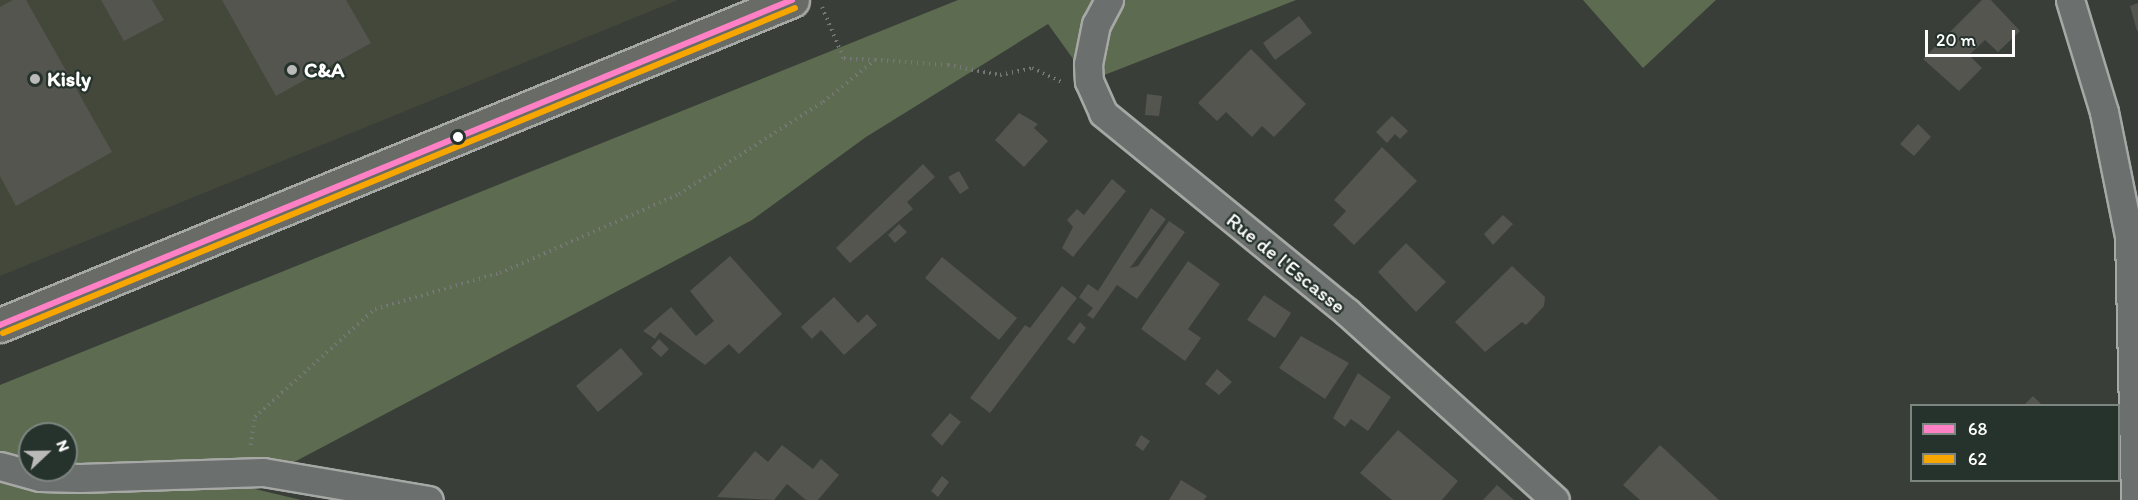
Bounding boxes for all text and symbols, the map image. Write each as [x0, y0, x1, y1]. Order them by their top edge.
scale bar [1928, 18, 2018, 56]
text: 20 m [1936, 29, 1976, 51]
place label: C&A [304, 57, 345, 83]
marker: C&A [285, 63, 299, 77]
place label: Kisly [47, 66, 91, 92]
marker: Kisly [28, 72, 42, 86]
unlabelled marker [452, 131, 464, 143]
street label: Rue de l'Escasse [1222, 207, 1350, 319]
legend [1910, 404, 2120, 482]
text: 68 [1968, 418, 1987, 440]
north arrow [18, 422, 78, 482]
text: N [52, 437, 74, 454]
text: 62 [1968, 448, 1987, 470]

